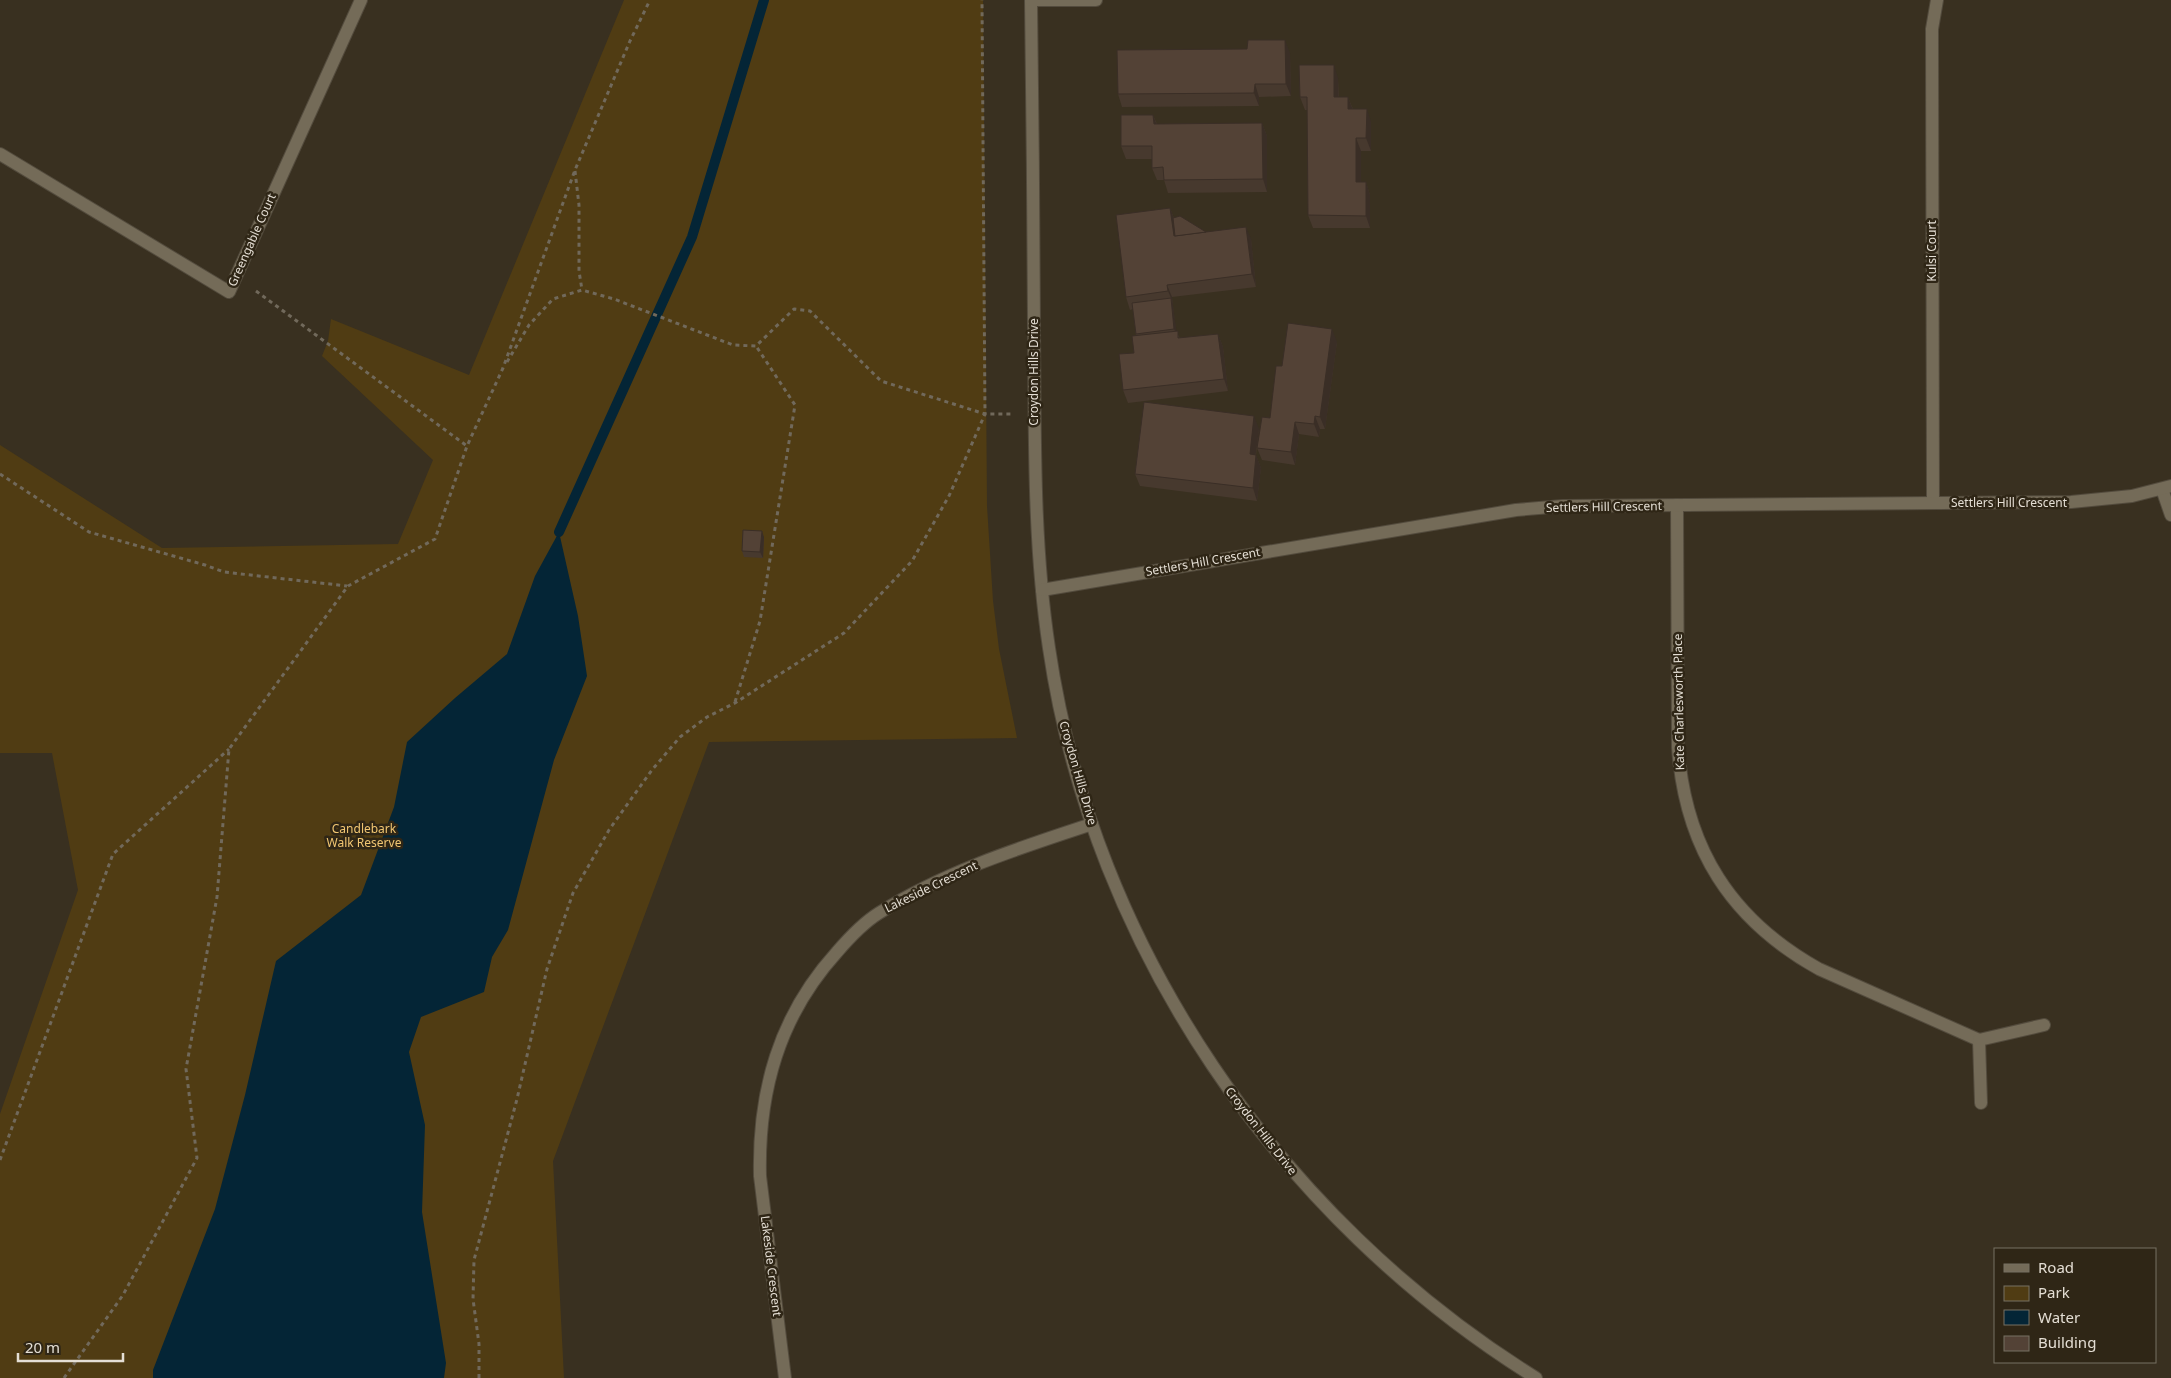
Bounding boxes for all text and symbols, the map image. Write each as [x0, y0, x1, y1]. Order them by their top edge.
street label: Greengable Court [223, 190, 280, 289]
street label: Kulsi Court [1923, 220, 1940, 282]
street label: Croydon Hills Drive [1025, 318, 1042, 426]
street label: Settlers Hill Crescent [1951, 494, 2068, 511]
street label: Settlers Hill Crescent [1546, 497, 1663, 516]
street label: Settlers Hill Crescent [1144, 543, 1262, 580]
street label: Kate Charlesworth Place [1669, 633, 1688, 771]
street label: Croydon Hills Drive [1056, 719, 1102, 827]
park label: Candlebark Walk Reserve [327, 820, 402, 851]
street label: Lakeside Crescent [881, 856, 981, 916]
street label: Croydon Hills Drive [1222, 1083, 1301, 1178]
street label: Lakeside Crescent [757, 1215, 786, 1318]
legend [1994, 1248, 2156, 1363]
text: Road [2038, 1257, 2074, 1277]
text: Park [2038, 1282, 2070, 1302]
text: Water [2038, 1307, 2080, 1327]
scale bar [18, 1330, 122, 1362]
text: Building [2038, 1332, 2096, 1352]
text: 20 m [25, 1337, 60, 1357]

